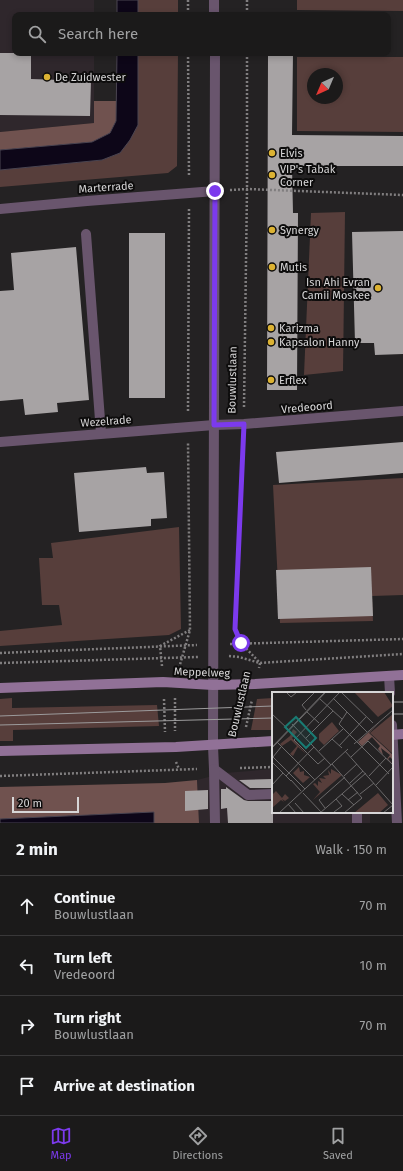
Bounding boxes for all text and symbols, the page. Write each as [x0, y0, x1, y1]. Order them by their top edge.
search box [12, 12, 391, 56]
icon: search [26, 23, 48, 45]
text: Search here [58, 25, 138, 43]
north arrow [307, 68, 343, 104]
place label: De Zuidwester [55, 71, 126, 84]
marker: De Zuidwester [42, 72, 52, 82]
place label: Elvis [280, 147, 303, 160]
marker: Elvis [267, 148, 277, 158]
place label: VIP's Tabak Corner [280, 163, 336, 189]
marker: VIP's Tabak Corner [267, 170, 277, 180]
street label: Marterrade [78, 179, 134, 196]
route end [206, 182, 224, 200]
place label: Synergy [280, 224, 320, 237]
marker: Synergy [267, 225, 277, 235]
place label: Mutis [280, 261, 307, 274]
marker: Mutis [267, 262, 277, 272]
place label: Isn Ahi Evran Camii Moskee [302, 276, 370, 302]
marker: Isn Ahi Evran Camii Moskee [373, 283, 383, 293]
place label: Karizma [279, 322, 319, 335]
marker: Karizma [266, 323, 276, 333]
place label: Kapsalon Hanny [279, 336, 360, 349]
marker: Kapsalon Hanny [266, 337, 276, 347]
street label: Bouwlustlaan [225, 346, 240, 414]
place label: Erflex [279, 374, 307, 387]
marker: Erflex [266, 375, 276, 385]
street label: Vredeoord [281, 399, 333, 416]
street label: Wezelrade [80, 413, 132, 430]
route start [232, 634, 250, 652]
street label: Meppelweg [174, 665, 231, 680]
street label: Bouwlustlaan [226, 670, 253, 738]
inset map [272, 692, 393, 813]
scale bar [12, 795, 79, 814]
text: 20 m [18, 797, 42, 810]
text: 2 min [16, 839, 58, 860]
text: Walk · 150 m [315, 842, 387, 857]
text: Continue [54, 889, 115, 907]
icon: ahead [16, 895, 38, 917]
text: 70 m [360, 898, 387, 913]
text: Bouwlustlaan [54, 907, 134, 922]
text: Turn left [54, 949, 112, 967]
icon: left [16, 955, 38, 977]
text: 10 m [360, 958, 387, 973]
text: Vredeoord [54, 967, 115, 982]
text: Turn right [54, 1009, 121, 1027]
icon: right [16, 1015, 38, 1037]
text: 70 m [360, 1018, 387, 1033]
text: Bouwlustlaan [54, 1027, 134, 1042]
icon: arrive [16, 1075, 38, 1097]
text: Arrive at destination [54, 1077, 195, 1095]
tab: Map [50, 1125, 72, 1162]
tab: Directions [172, 1125, 223, 1162]
tab: Saved [323, 1125, 353, 1162]

